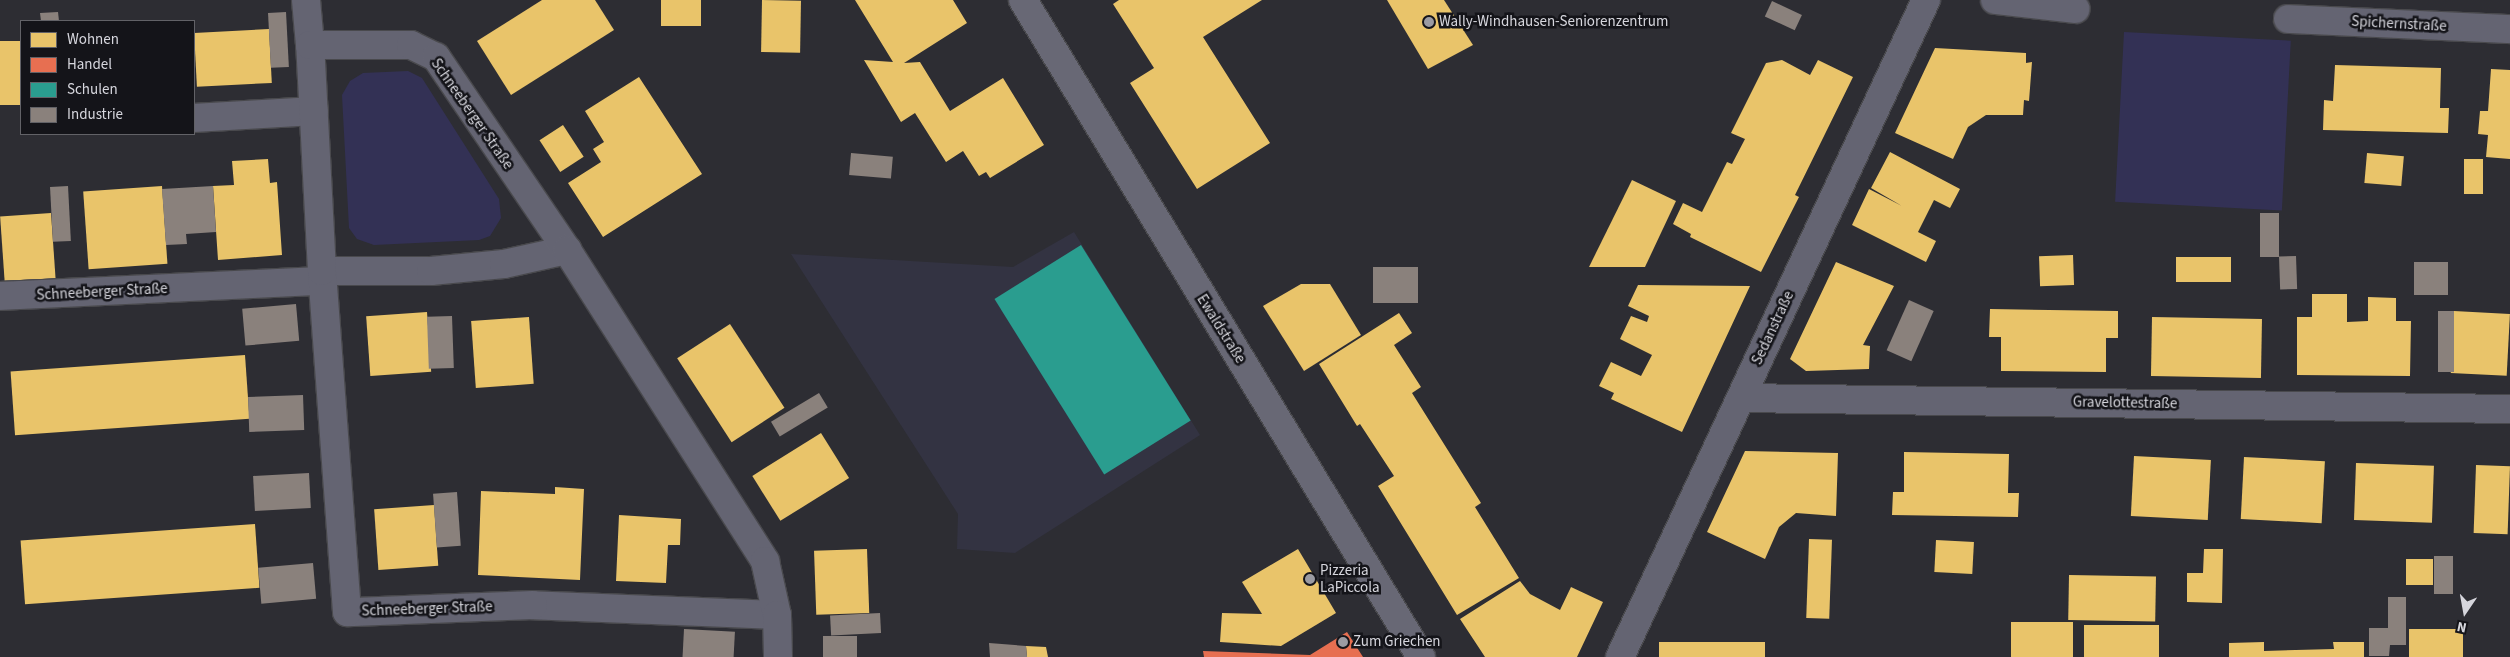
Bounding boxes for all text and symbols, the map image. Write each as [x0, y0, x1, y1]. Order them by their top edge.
place label: Wally-Windhausen-Seniorenzentrum [1439, 13, 1668, 31]
street label: Spichernstraße [2351, 13, 2447, 35]
marker: Wally-Windhausen-Seniorenzentrum [1423, 16, 1435, 28]
legend [20, 20, 195, 135]
text: Wohnen [67, 29, 119, 50]
text: Handel [67, 54, 112, 75]
street label: Schneeberger Straße [427, 55, 517, 173]
text: Schulen [67, 79, 118, 100]
text: Industrie [67, 104, 123, 125]
street label: Schneeberger Straße [36, 280, 168, 304]
street label: Sedanstraße [1748, 288, 1798, 368]
street label: Ewaldstraße [1193, 291, 1249, 367]
street label: Gravelottestraße [2073, 393, 2177, 413]
place label: Pizzeria LaPiccola [1320, 561, 1380, 596]
marker: Pizzeria LaPiccola [1304, 573, 1316, 585]
north arrow [2440, 587, 2490, 637]
street label: Schneeberger Straße [361, 598, 493, 620]
text: N [2455, 616, 2469, 637]
place label: Zum Griechen [1353, 633, 1441, 651]
marker: Zum Griechen [1337, 636, 1349, 648]

